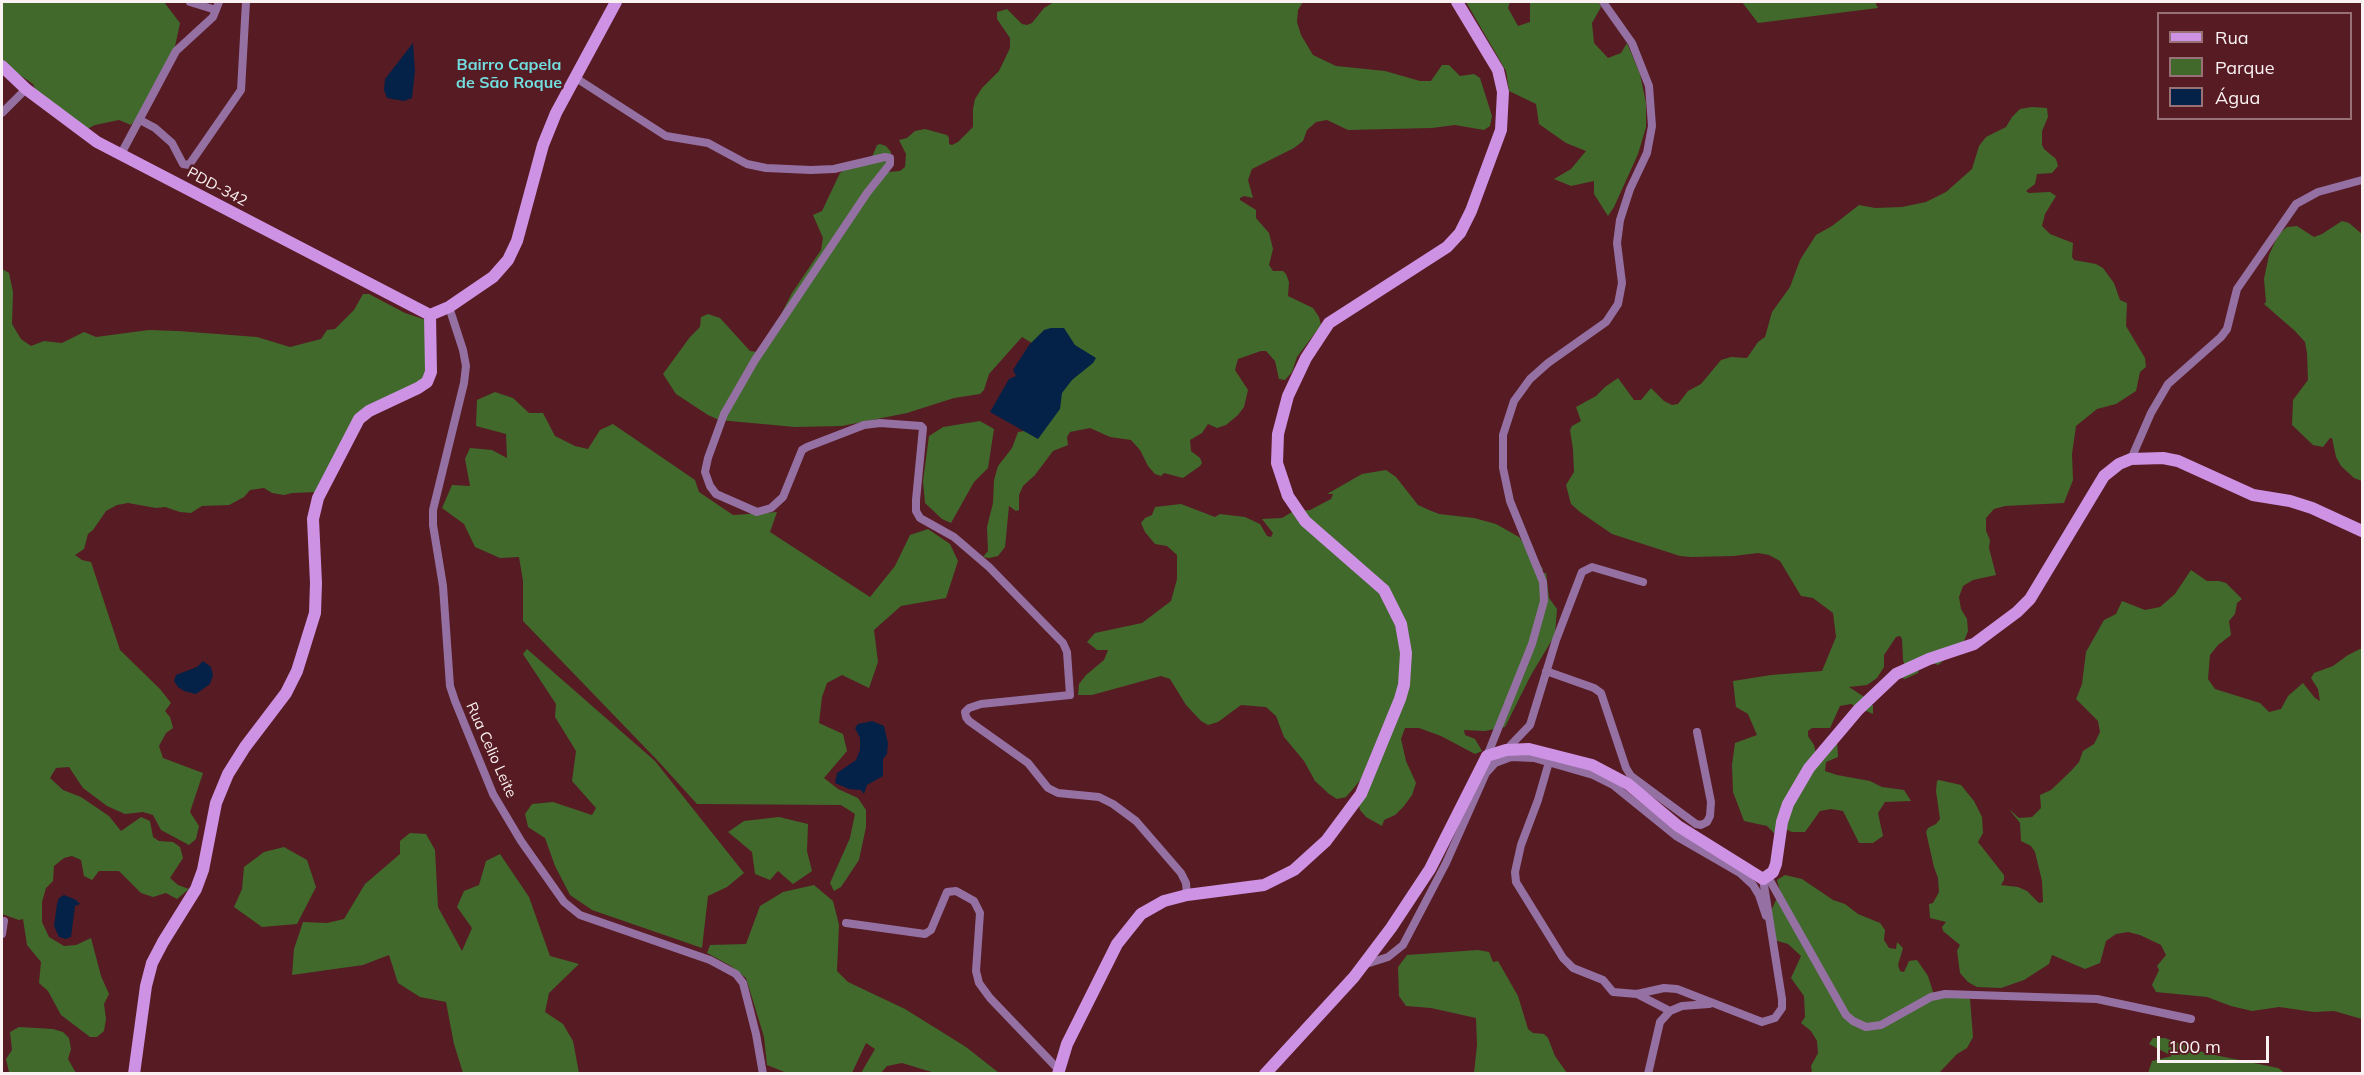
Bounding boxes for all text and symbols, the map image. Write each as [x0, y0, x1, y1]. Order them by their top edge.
legend [2157, 12, 2352, 120]
text: Rua [2215, 26, 2249, 49]
district label: Bairro Capela de São Roque [456, 55, 562, 93]
text: Parque [2215, 56, 2274, 79]
text: Água [2215, 86, 2260, 109]
street label: PDD-342 [184, 164, 250, 210]
street label: Rua Celio Leite [462, 699, 520, 801]
scale bar [2160, 1024, 2272, 1062]
text: 100 m [2168, 1035, 2221, 1058]

